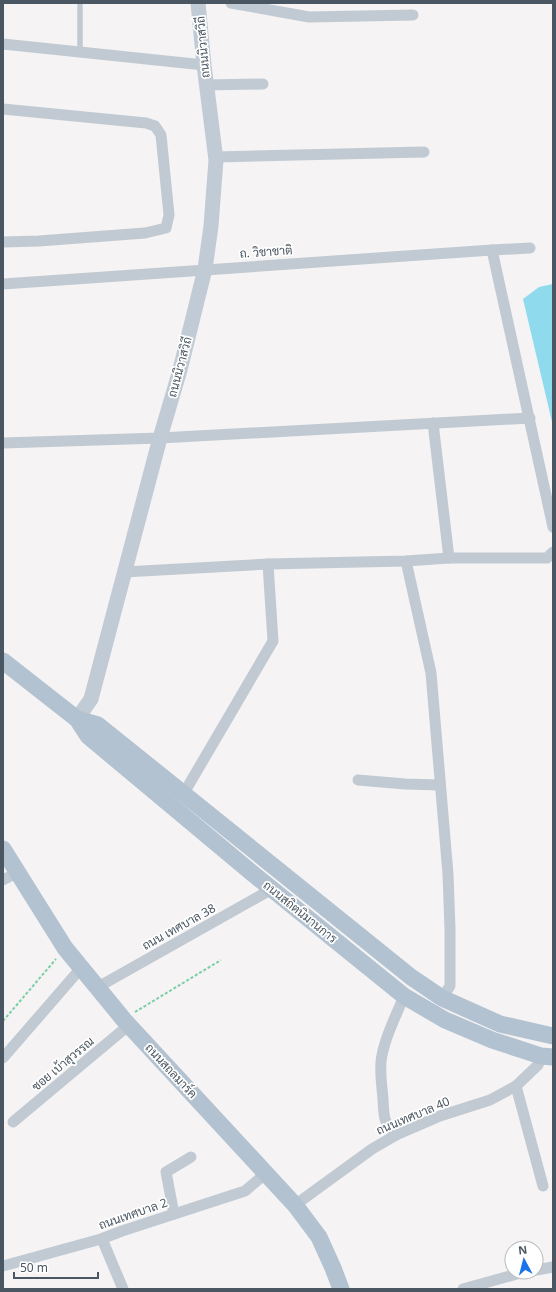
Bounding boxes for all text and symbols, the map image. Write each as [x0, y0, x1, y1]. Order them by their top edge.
street label: ถนนนิวาสวิถี [191, 15, 214, 79]
street label: ถ. วิชาชาติ [239, 241, 293, 262]
street label: ถนนนิวาสวิถี [163, 335, 196, 399]
street label: ถนนสถิตนิมานการ [260, 877, 341, 947]
street label: ถนน เทศบาล 38 [139, 899, 219, 954]
street label: ซอย เบ้าสุวรรณ [28, 1033, 98, 1095]
street label: ถนนสถลมาร์ค [141, 1039, 201, 1102]
street label: ถนนเทศบาล 40 [373, 1092, 452, 1139]
street label: ถนนเทศบาล 2 [96, 1194, 170, 1233]
north arrow [504, 1240, 544, 1280]
text: N [517, 1242, 528, 1258]
scale bar [14, 1254, 98, 1280]
text: 50 m [20, 1259, 48, 1276]

